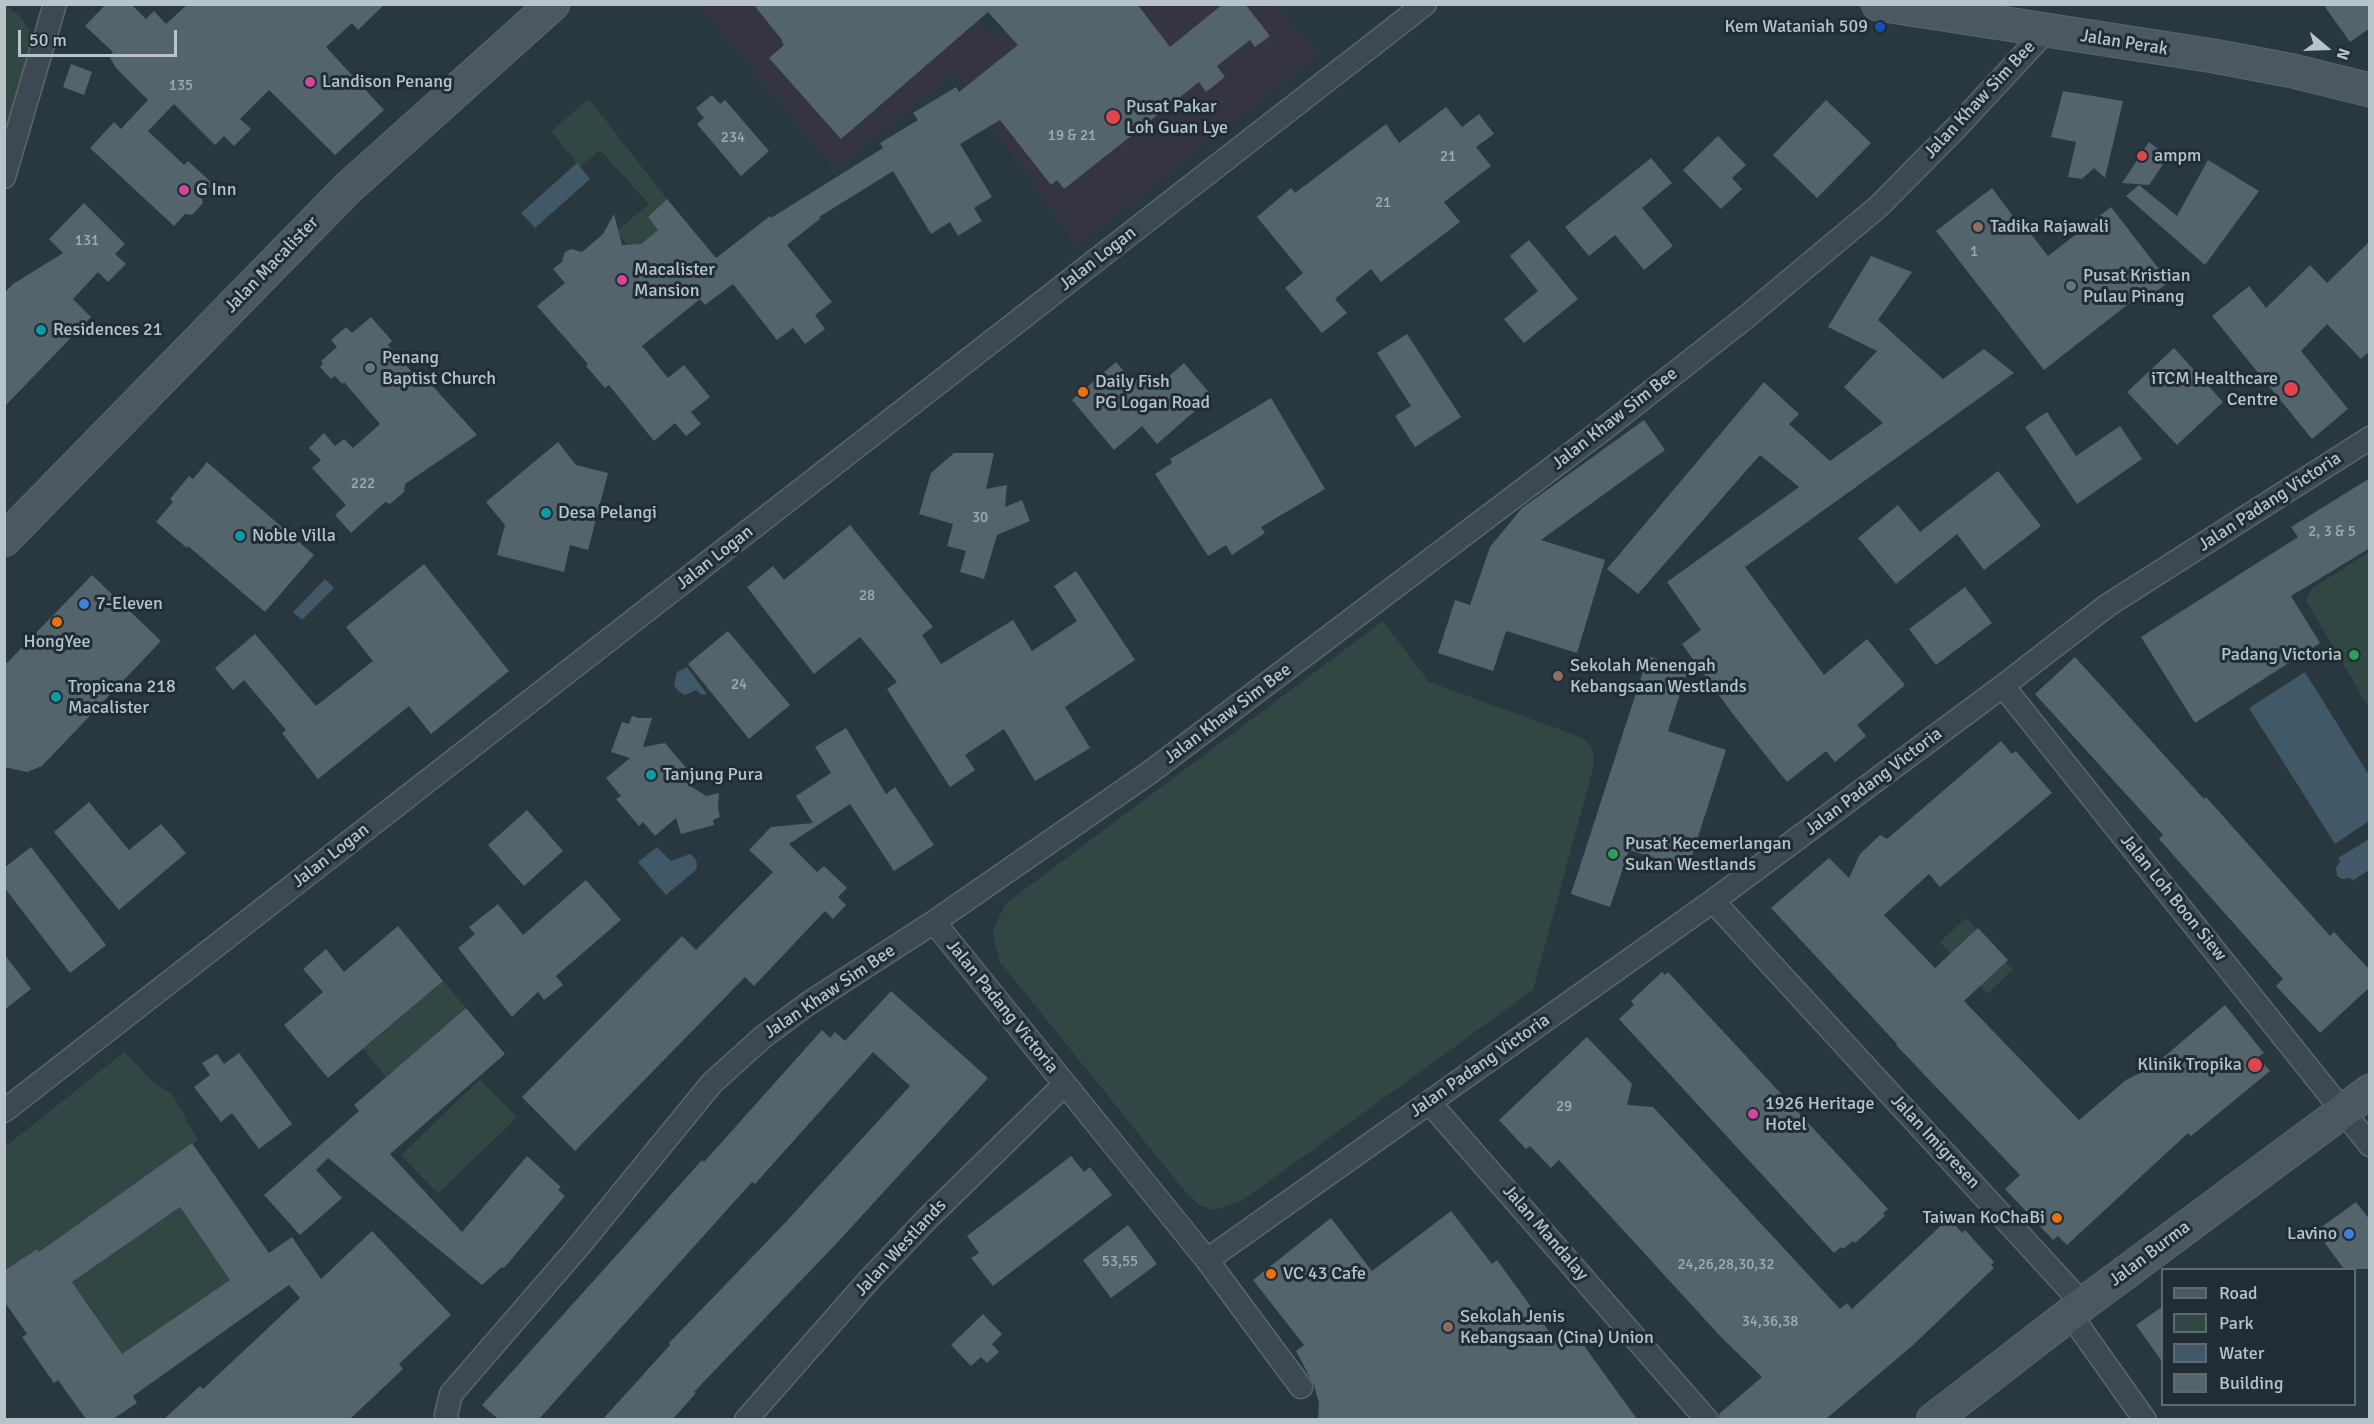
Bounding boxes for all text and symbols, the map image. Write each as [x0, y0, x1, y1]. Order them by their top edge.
place label: Kem Wataniah 509 [1725, 16, 1868, 38]
scale bar [21, 18, 180, 56]
north arrow [2296, 18, 2356, 78]
marker: Kem Wataniah 509 [1873, 20, 1887, 34]
street label: Jalan Perak [2079, 25, 2169, 61]
text: 50 m [29, 29, 67, 51]
street label: Jalan Khaw Sim Bee [1920, 37, 2040, 163]
text: N [2332, 45, 2354, 62]
place label: Landison Penang [322, 71, 453, 93]
marker: Landison Penang [303, 75, 317, 89]
house number: 135 [169, 77, 193, 95]
place label: Pusat Pakar Loh Guan Lye [1126, 96, 1228, 138]
marker: Pusat Pakar Loh Guan Lye [1104, 108, 1122, 126]
house number: 19 & 21 [1048, 127, 1096, 145]
house number: 234 [721, 129, 745, 147]
place label: ampm [2154, 145, 2201, 167]
house number: 21 [1440, 148, 1456, 166]
marker: ampm [2135, 149, 2149, 163]
place label: G Inn [196, 179, 236, 201]
marker: G Inn [177, 183, 191, 197]
house number: 21 [1375, 194, 1391, 212]
street label: Jalan Macalister [221, 212, 323, 318]
place label: Tadika Rajawali [1990, 216, 2109, 238]
marker: Tadika Rajawali [1971, 220, 1985, 234]
street label: Jalan Logan [1055, 222, 1141, 296]
house number: 131 [75, 232, 99, 250]
house number: 1 [1970, 243, 1978, 261]
place label: Macalister Mansion [634, 259, 715, 302]
place label: Pusat Kristian Pulau Pinang [2083, 265, 2191, 308]
marker: Macalister Mansion [615, 273, 629, 287]
marker: Pusat Kristian Pulau Pinang [2064, 279, 2078, 293]
place label: Residences 21 [53, 319, 162, 341]
marker: Residences 21 [34, 323, 48, 337]
place label: Penang Baptist Church [382, 347, 496, 389]
marker: Penang Baptist Church [363, 361, 377, 375]
street label: Jalan Khaw Sim Bee [1548, 363, 1682, 475]
place label: iTCM Healthcare Centre [2151, 368, 2278, 410]
place label: Daily Fish PG Logan Road [1095, 371, 1210, 413]
marker: iTCM Healthcare Centre [2282, 380, 2300, 398]
marker: Daily Fish PG Logan Road [1076, 385, 1090, 399]
street label: Jalan Padang Victoria [2195, 448, 2345, 556]
house number: 222 [351, 475, 375, 493]
place label: Desa Pelangi [558, 502, 657, 524]
marker: Desa Pelangi [539, 506, 553, 520]
house number: 30 [972, 509, 988, 527]
street label: Jalan Logan [672, 521, 758, 595]
house number: 2, 3 & 5 [2308, 523, 2356, 541]
place label: Noble Villa [252, 525, 336, 547]
marker: Noble Villa [233, 529, 247, 543]
house number: 28 [859, 587, 875, 605]
place label: 7-Eleven [96, 593, 163, 615]
marker: 7-Eleven [77, 597, 91, 611]
marker: HongYee [50, 615, 64, 629]
place label: HongYee [24, 631, 90, 653]
place label: Padang Victoria [2221, 644, 2342, 666]
marker: Padang Victoria [2347, 648, 2361, 662]
place label: Sekolah Menengah Kebangsaan Westlands [1570, 655, 1747, 698]
street label: Jalan Khaw Sim Bee [1160, 659, 1296, 769]
marker: Sekolah Menengah Kebangsaan Westlands [1551, 669, 1565, 683]
place label: Tropicana 218 Macalister [68, 676, 176, 718]
house number: 24 [731, 676, 747, 694]
marker: Tropicana 218 Macalister [49, 690, 63, 704]
street label: Jalan Padang Victoria [1801, 723, 1947, 841]
place label: Tanjung Pura [663, 764, 763, 786]
marker: Tanjung Pura [644, 768, 658, 782]
street label: Jalan Logan [288, 819, 374, 893]
street label: Jalan Loh Boon Siew [2115, 830, 2231, 966]
place label: Pusat Kecemerlangan Sukan Westlands [1625, 833, 1791, 876]
marker: Pusat Kecemerlangan Sukan Westlands [1606, 847, 1620, 861]
street label: Jalan Padang Victoria [941, 936, 1063, 1078]
street label: Jalan Khaw Sim Bee [760, 940, 900, 1044]
street label: Jalan Padang Victoria [1406, 1010, 1554, 1122]
place label: Klinik Tropika [2137, 1054, 2242, 1076]
marker: Klinik Tropika [2246, 1056, 2264, 1074]
street label: Jalan Imigresen [1886, 1090, 1984, 1194]
place label: 1926 Heritage Hotel [1765, 1093, 1875, 1136]
house number: 29 [1556, 1098, 1572, 1116]
marker: 1926 Heritage Hotel [1746, 1107, 1760, 1121]
street label: Jalan Mandalay [1498, 1181, 1592, 1285]
street label: Jalan Westlands [851, 1195, 951, 1301]
place label: Taiwan KoChaBi [1923, 1207, 2045, 1229]
marker: Taiwan KoChaBi [2050, 1211, 2064, 1225]
street label: Jalan Burma [2105, 1217, 2195, 1291]
place label: Lavino [2287, 1223, 2337, 1245]
marker: Lavino [2342, 1227, 2356, 1241]
house number: 53,55 [1102, 1253, 1138, 1271]
house number: 24,26,28,30,32 [1677, 1256, 1775, 1274]
place label: VC 43 Cafe [1283, 1263, 1366, 1285]
marker: VC 43 Cafe [1264, 1267, 1278, 1281]
legend [2161, 1268, 2356, 1406]
text: Road [2219, 1282, 2258, 1304]
place label: Sekolah Jenis Kebangsaan (Cina) Union [1460, 1306, 1654, 1348]
text: Park [2219, 1312, 2254, 1334]
house number: 34,36,38 [1742, 1313, 1798, 1331]
marker: Sekolah Jenis Kebangsaan (Cina) Union [1441, 1320, 1455, 1334]
text: Water [2219, 1342, 2264, 1364]
text: Building [2219, 1372, 2283, 1394]

